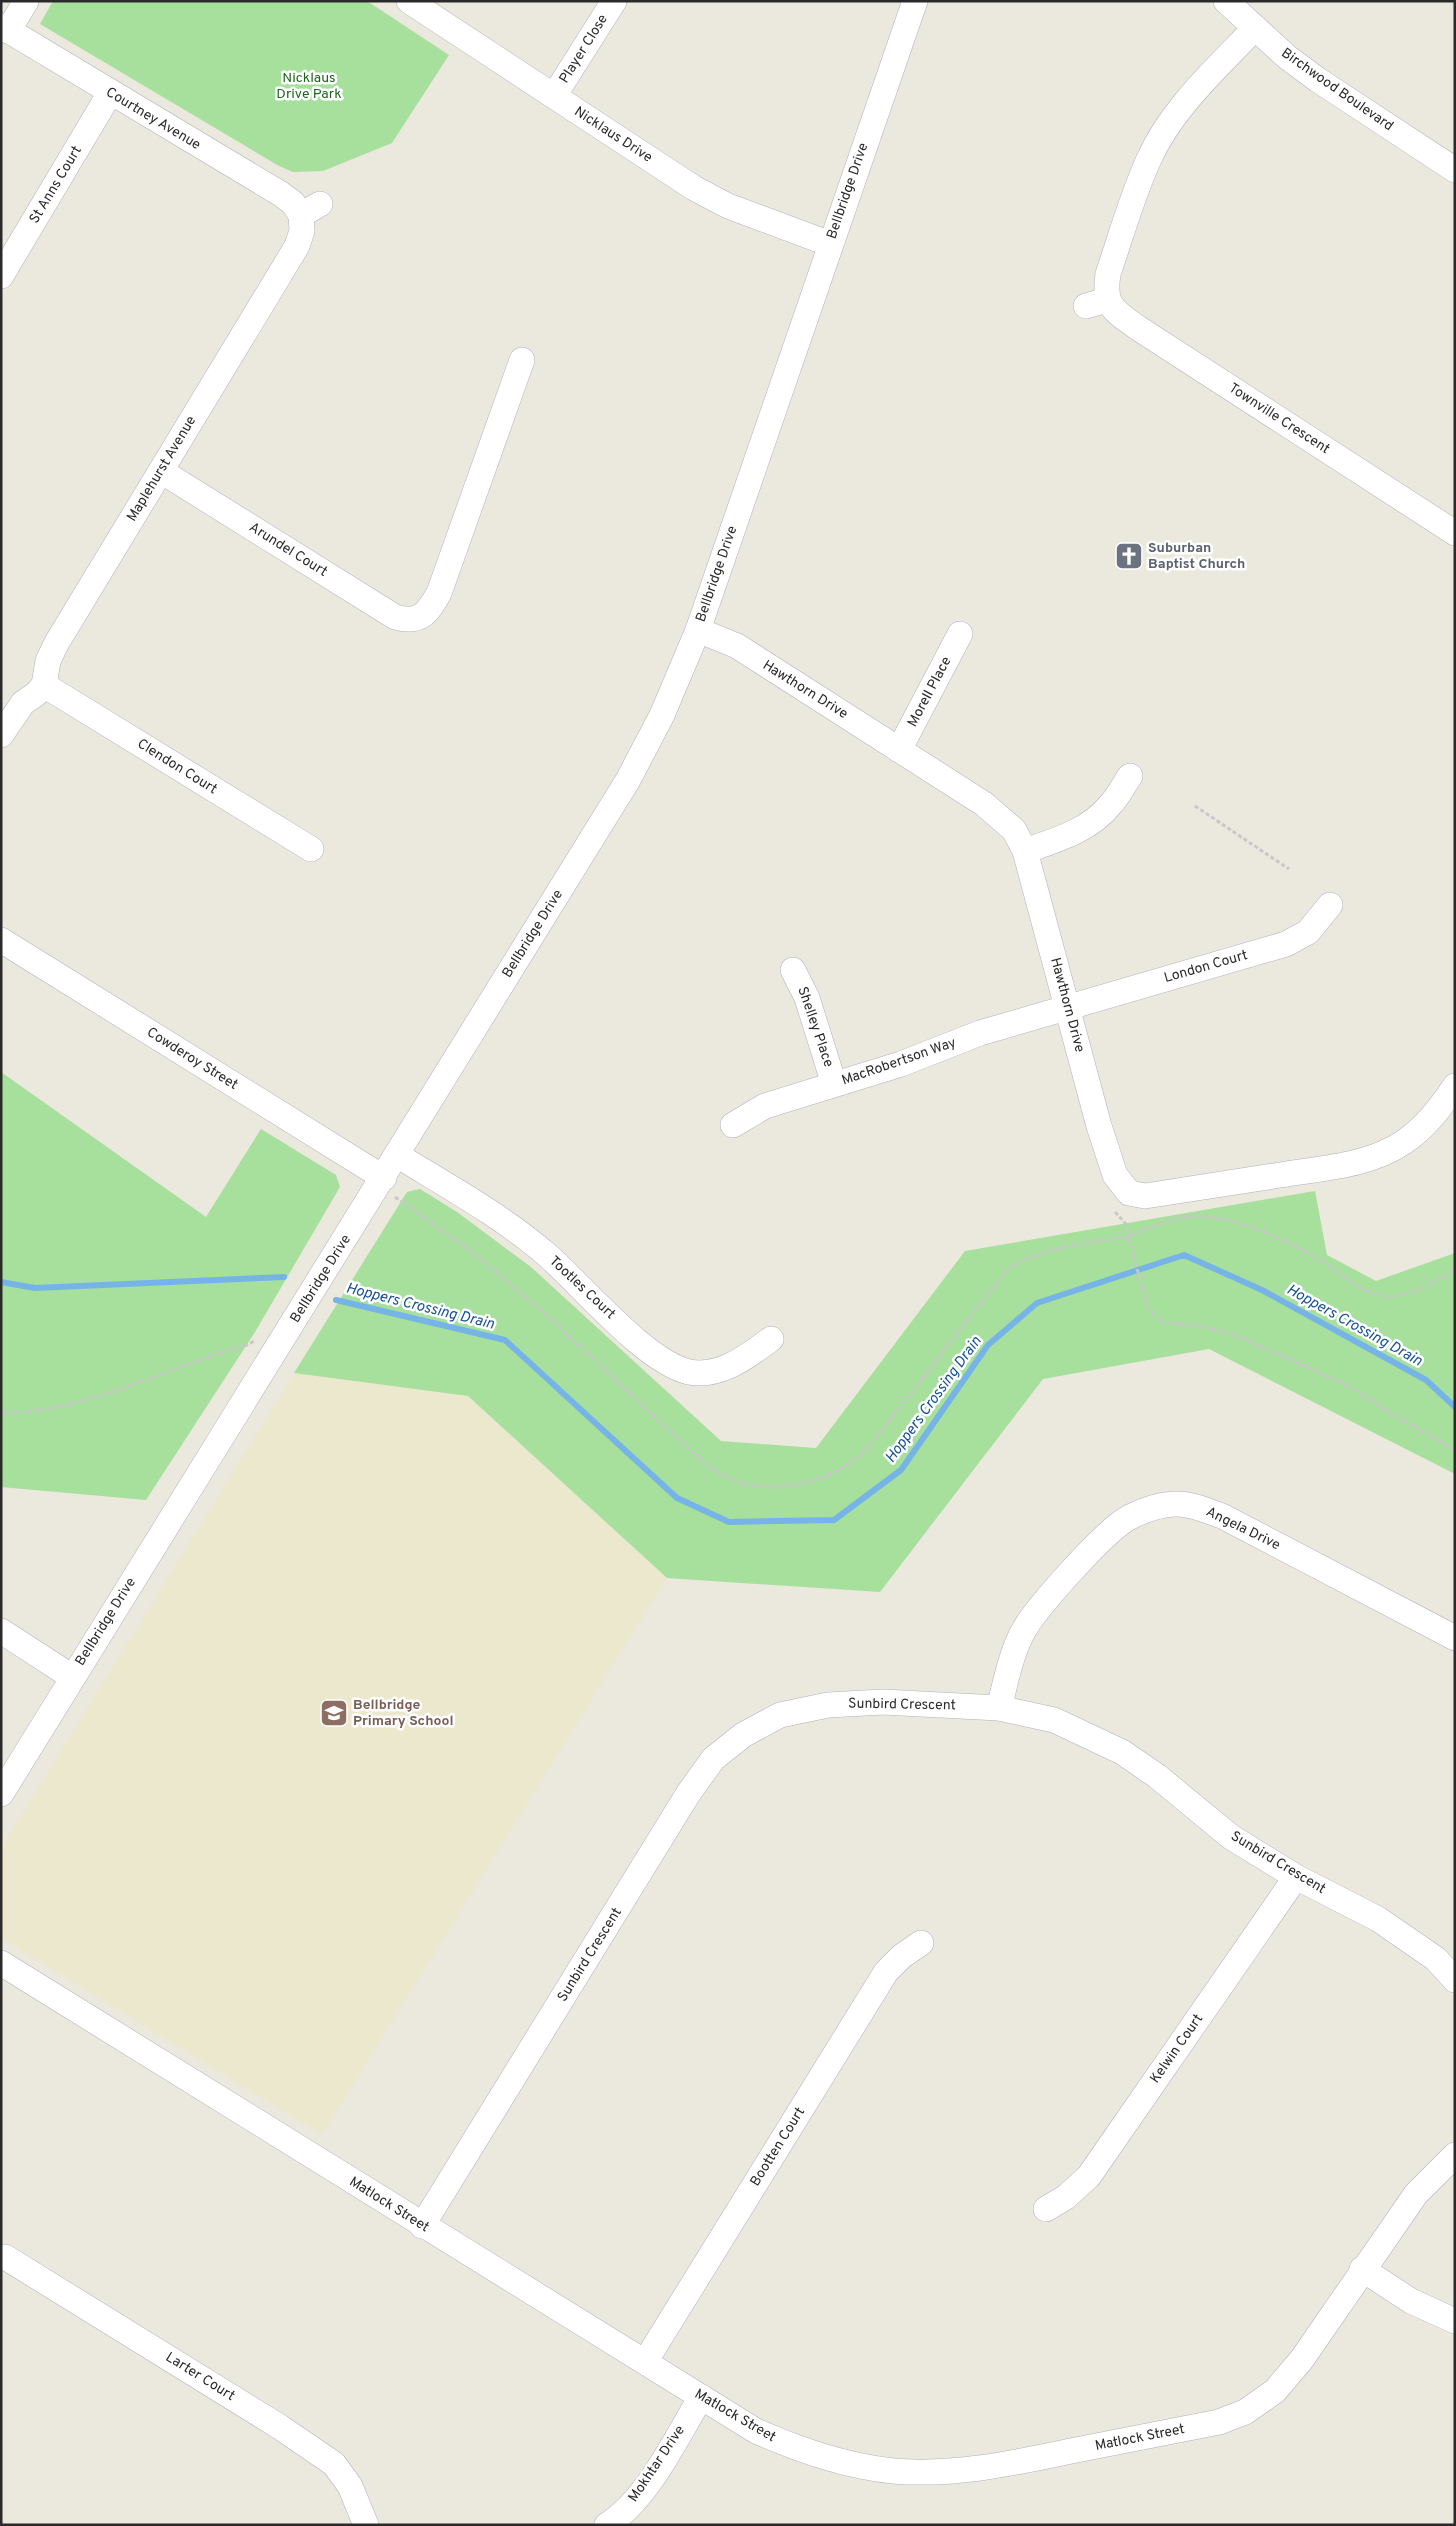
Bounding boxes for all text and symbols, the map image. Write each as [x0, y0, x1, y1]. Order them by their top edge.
street label: Player Close [556, 11, 612, 87]
street label: Birchwood Boulevard [1278, 45, 1396, 135]
park label: Nicklaus Drive Park [276, 70, 342, 103]
street label: Courtney Avenue [103, 84, 203, 154]
street label: Nicklaus Drive [571, 103, 655, 167]
street label: Bellbridge Drive [824, 141, 872, 241]
street label: St Anns Court [26, 143, 86, 227]
street label: Townville Crescent [1225, 380, 1333, 458]
street label: Maplehurst Avenue [124, 413, 200, 525]
street label: Arundel Court [246, 519, 330, 581]
street label: Bellbridge Drive [693, 524, 741, 624]
place label: Suburban Baptist Church [1148, 540, 1245, 573]
church icon: Suburban Baptist Church [1114, 541, 1144, 571]
street label: Morell Place [904, 654, 956, 730]
street label: Hawthorn Drive [759, 657, 851, 723]
street label: Clendon Court [134, 736, 220, 798]
street label: Bellbridge Drive [499, 887, 567, 981]
street label: London Court [1162, 947, 1250, 987]
street label: Hawthorn Drive [1046, 956, 1088, 1054]
street label: Shelley Place [793, 985, 837, 1069]
street label: Cowderoy Street [143, 1024, 241, 1094]
street label: MacRobertson Way [840, 1034, 958, 1090]
street label: Bellbridge Drive [287, 1232, 355, 1326]
street label: Tootles Court [545, 1253, 619, 1323]
water label: Hoppers Crossing Drain [344, 1279, 496, 1335]
water label: Hoppers Crossing Drain [1283, 1281, 1425, 1371]
water label: Hoppers Crossing Drain [882, 1333, 986, 1467]
street label: Angela Drive [1203, 1504, 1283, 1554]
street label: Bellbridge Drive [72, 1575, 140, 1669]
street label: Sunbird Crescent [848, 1696, 956, 1714]
place label: Bellbridge Primary School [353, 1697, 454, 1730]
school or university icon: Bellbridge Primary School [319, 1698, 349, 1728]
street label: Sunbird Crescent [1227, 1828, 1329, 1898]
street label: Sunbird Crescent [554, 1905, 626, 2005]
street label: Kelwin Court [1147, 2011, 1207, 2087]
street label: Bootten Court [747, 2104, 809, 2190]
street label: Matlock Street [346, 2174, 432, 2236]
street label: Larter Court [162, 2349, 238, 2405]
street label: Matlock Street [691, 2386, 779, 2446]
street label: Matlock Street [1094, 2421, 1186, 2455]
street label: Mokhtar Drive [625, 2422, 689, 2506]

